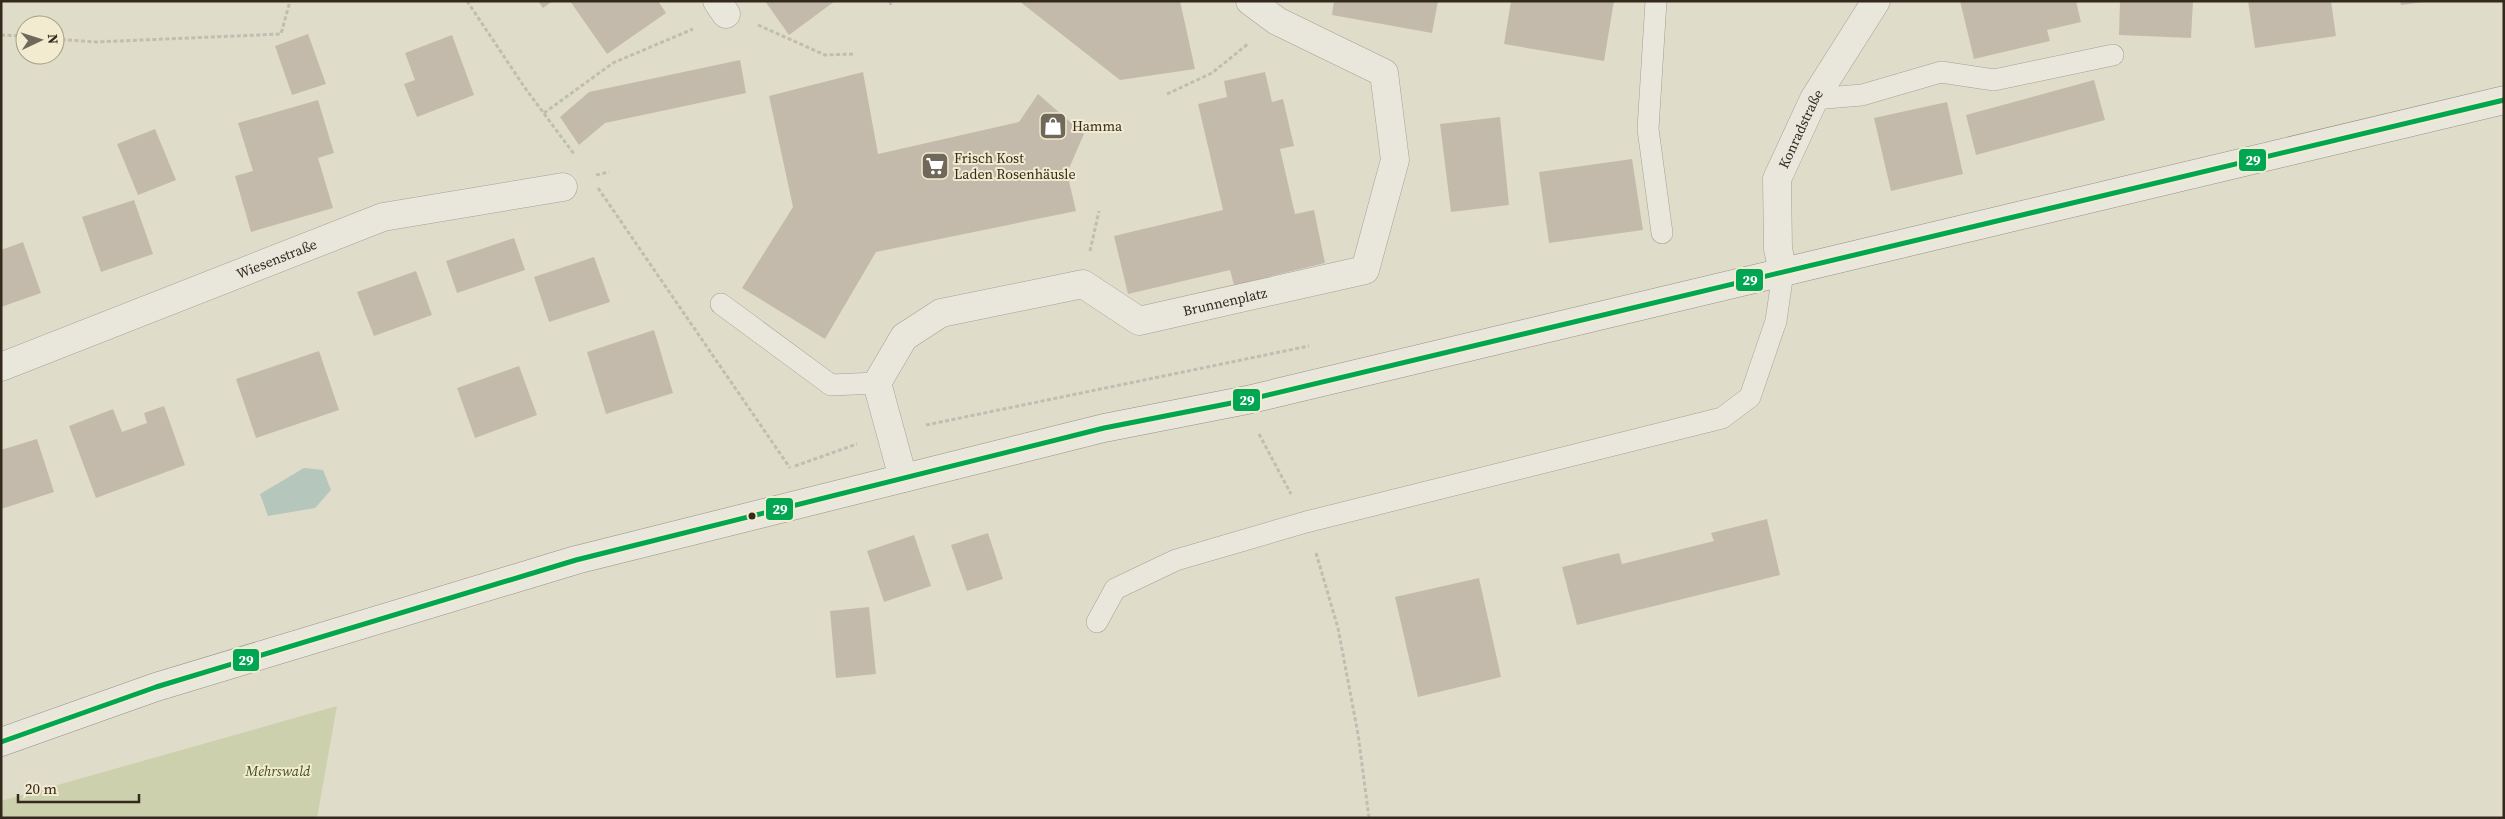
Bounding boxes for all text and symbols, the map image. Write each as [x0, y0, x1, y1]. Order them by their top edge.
north arrow [15, 15, 65, 65]
text: N [43, 33, 63, 45]
street label: Konradstraße [1773, 85, 1828, 171]
shop icon: Hamma [1038, 111, 1068, 141]
place label: Hamma [1072, 116, 1123, 136]
place label: Frisch Kost Laden Rosenhäusle [954, 148, 1076, 184]
line badge: 29 [2238, 148, 2267, 172]
text: 29 [2245, 150, 2261, 170]
supermarket icon: Frisch Kost Laden Rosenhäusle [920, 151, 950, 181]
street label: Wiesenstraße [233, 234, 320, 284]
line badge: 29 [1735, 268, 1764, 292]
text: 29 [1742, 270, 1758, 290]
street label: Brunnenplatz [1181, 282, 1269, 321]
line badge: 29 [1232, 388, 1261, 412]
text: 29 [1239, 390, 1255, 410]
line badge: 29 [765, 497, 794, 521]
text: 29 [772, 499, 788, 519]
unlabelled marker [747, 511, 757, 521]
line badge: 29 [232, 648, 260, 672]
text: 29 [238, 650, 254, 670]
park label: Mehrswald [245, 761, 311, 781]
scale bar [18, 772, 139, 804]
text: 20 m [25, 778, 57, 799]

